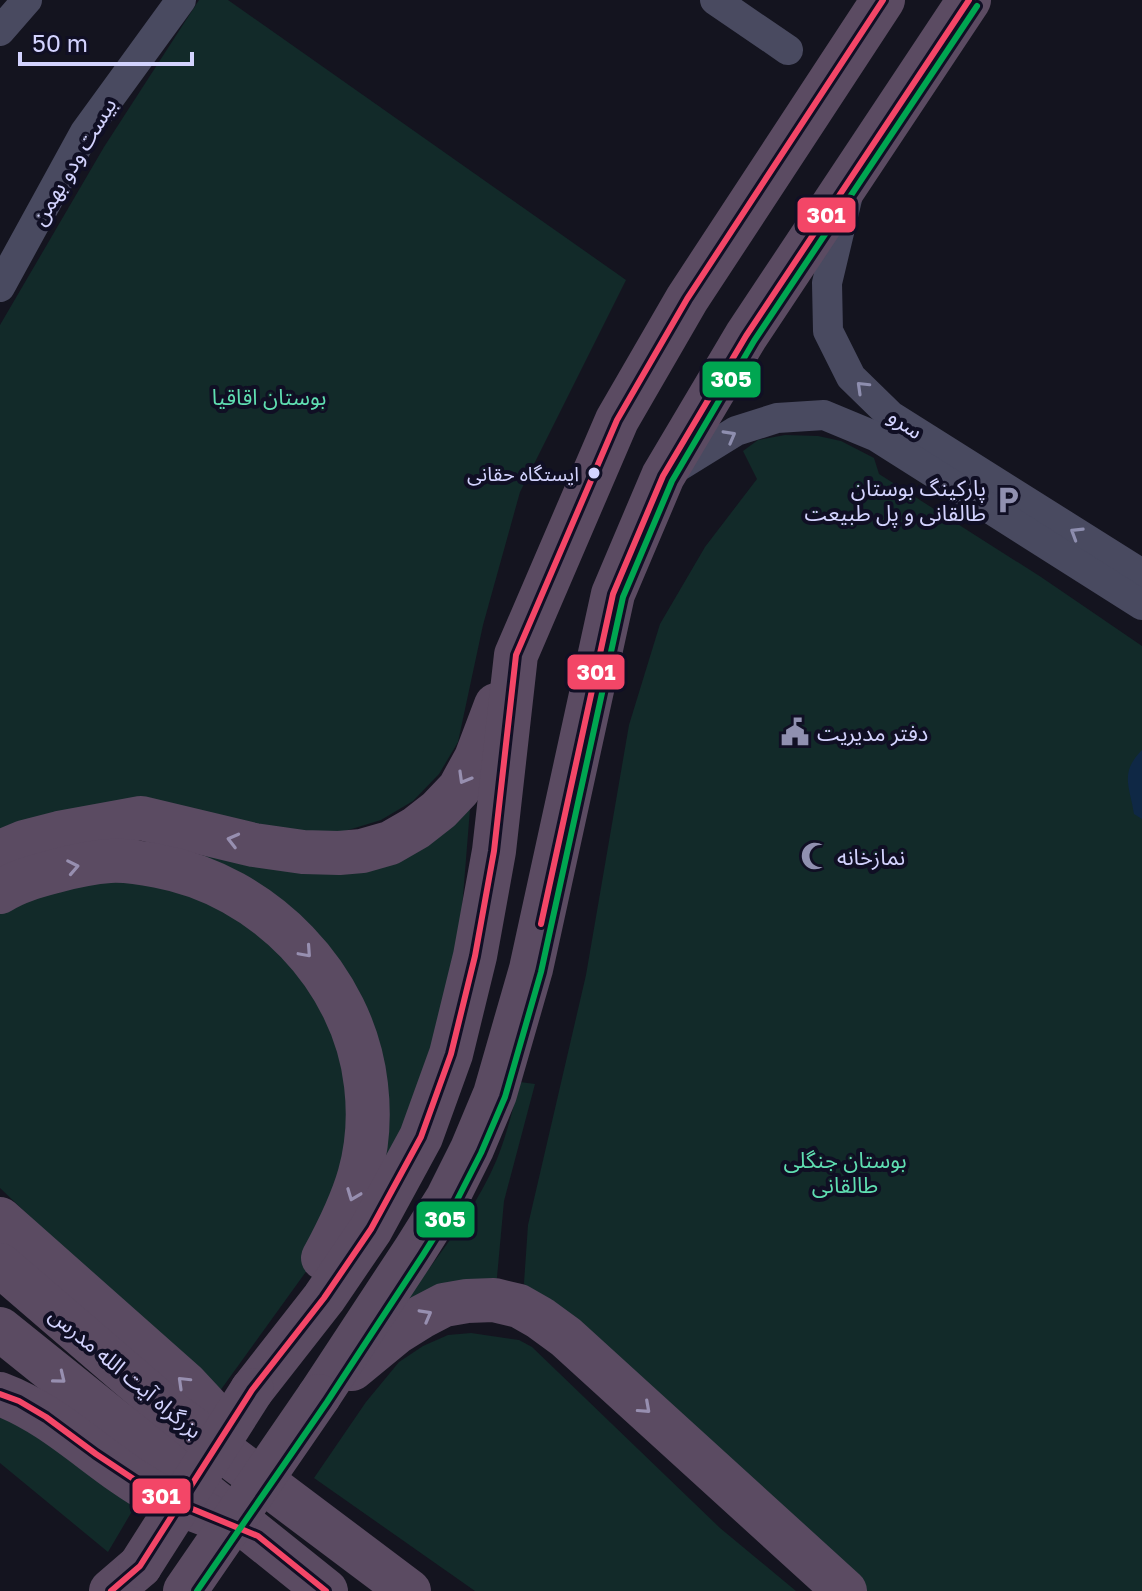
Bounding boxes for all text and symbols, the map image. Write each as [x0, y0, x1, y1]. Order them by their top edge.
scale bar [20, 16, 192, 66]
text: 50 m [32, 28, 88, 57]
street label: بیست ودو بهمن [24, 92, 122, 230]
line badge: 301 [796, 196, 857, 234]
text: 301 [806, 201, 846, 228]
line badge: 305 [701, 360, 762, 399]
text: 305 [710, 365, 752, 392]
one-way arrow [857, 382, 871, 396]
park label: بوستان اقاقیا [212, 383, 326, 410]
street label: سرو [884, 402, 928, 444]
one-way arrow [721, 430, 736, 446]
place label: ایستگاه حقانی [467, 461, 579, 486]
marker: ایستگاه حقانی [586, 465, 602, 481]
place label: پارکینگ بوستان طالقانی و پل طبیعت [804, 474, 986, 528]
parking icon: پارکینگ بوستان طالقانی و پل طبیعت [993, 485, 1023, 515]
one-way arrow [1070, 527, 1085, 542]
line badge: 301 [566, 653, 626, 691]
text: 301 [576, 658, 616, 685]
public building icon: دفتر مدیریت [780, 717, 810, 747]
place label: دفتر مدیریت [817, 719, 928, 746]
one-way arrow [458, 769, 474, 784]
one-way arrow [226, 832, 240, 849]
mosque icon: نمازخانه [800, 841, 830, 871]
place label: نمازخانه [837, 843, 905, 871]
one-way arrow [66, 859, 80, 876]
one-way arrow [296, 943, 310, 958]
park label: بوستان جنگلی طالقانی [783, 1146, 907, 1198]
one-way arrow [346, 1187, 363, 1201]
line badge: 305 [415, 1200, 476, 1239]
text: 305 [424, 1205, 466, 1232]
street label: بزرگراه آیت الله مدرس [44, 1300, 208, 1444]
one-way arrow [417, 1309, 431, 1325]
one-way arrow [51, 1368, 65, 1383]
one-way arrow [178, 1377, 192, 1392]
one-way arrow [636, 1399, 650, 1414]
line badge: 301 [131, 1477, 192, 1515]
text: 301 [141, 1482, 181, 1509]

